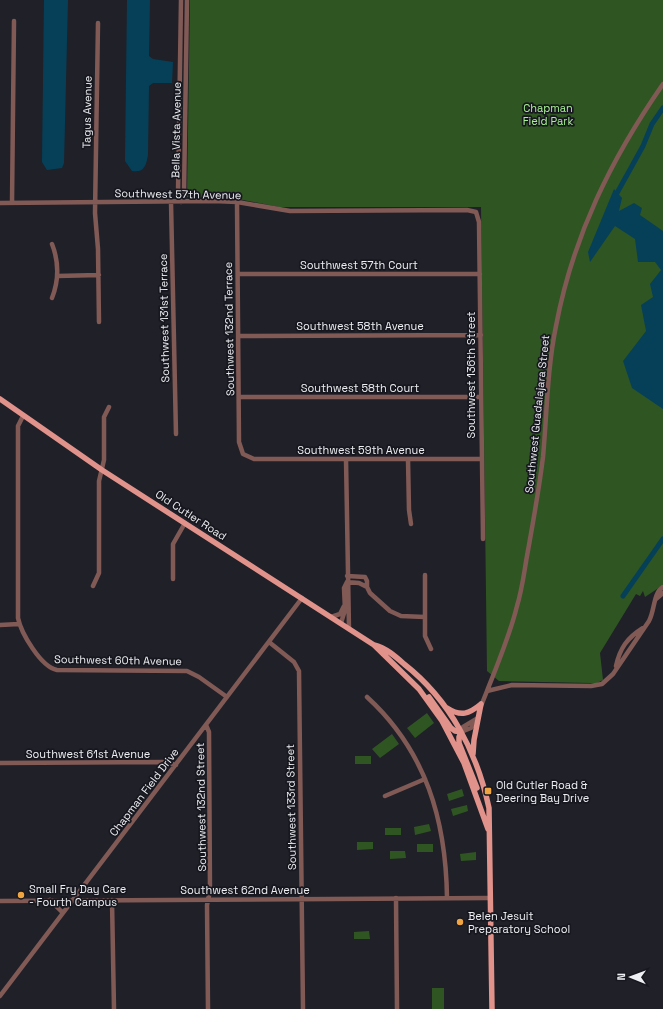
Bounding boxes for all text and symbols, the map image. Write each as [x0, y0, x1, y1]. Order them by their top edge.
street label: Tagus Avenue [79, 75, 95, 149]
street label: Bella Vista Avenue [168, 82, 184, 178]
park label: Chapman Field Park [523, 101, 573, 128]
street label: Southwest 57th Avenue [114, 186, 242, 202]
street label: Southwest 131st Terrace [156, 253, 172, 383]
street label: Southwest 57th Court [300, 258, 418, 272]
street label: Southwest 132nd Terrace [221, 262, 237, 396]
street label: Southwest 136th Street [464, 311, 478, 439]
street label: Southwest 58th Avenue [296, 319, 424, 333]
street label: Southwest Guadalajara Street [522, 334, 552, 494]
street label: Southwest 58th Court [301, 381, 419, 395]
street label: Southwest 59th Avenue [297, 443, 425, 457]
street label: Old Cutler Road [153, 487, 229, 543]
street label: Southwest 60th Avenue [54, 652, 182, 668]
street label: Southwest 132nd Street [193, 742, 209, 872]
street label: Southwest 133rd Street [283, 744, 299, 870]
street label: Chapman Field Drive [106, 745, 182, 839]
street label: Southwest 61st Avenue [26, 747, 150, 761]
place label: Old Cutler Road & Deering Bay Drive [496, 778, 589, 805]
marker: Old Cutler Road & Deering Bay Drive [483, 786, 493, 796]
place label: Small Fry Day Care - Fourth Campus [29, 882, 126, 909]
street label: Southwest 62nd Avenue [180, 883, 310, 897]
marker: Small Fry Day Care - Fourth Campus [16, 890, 26, 900]
place label: Belen Jesuit Preparatory School [468, 909, 570, 936]
marker: Belen Jesuit Preparatory School [455, 917, 465, 927]
north arrow [611, 957, 651, 997]
text: N [614, 973, 628, 981]

